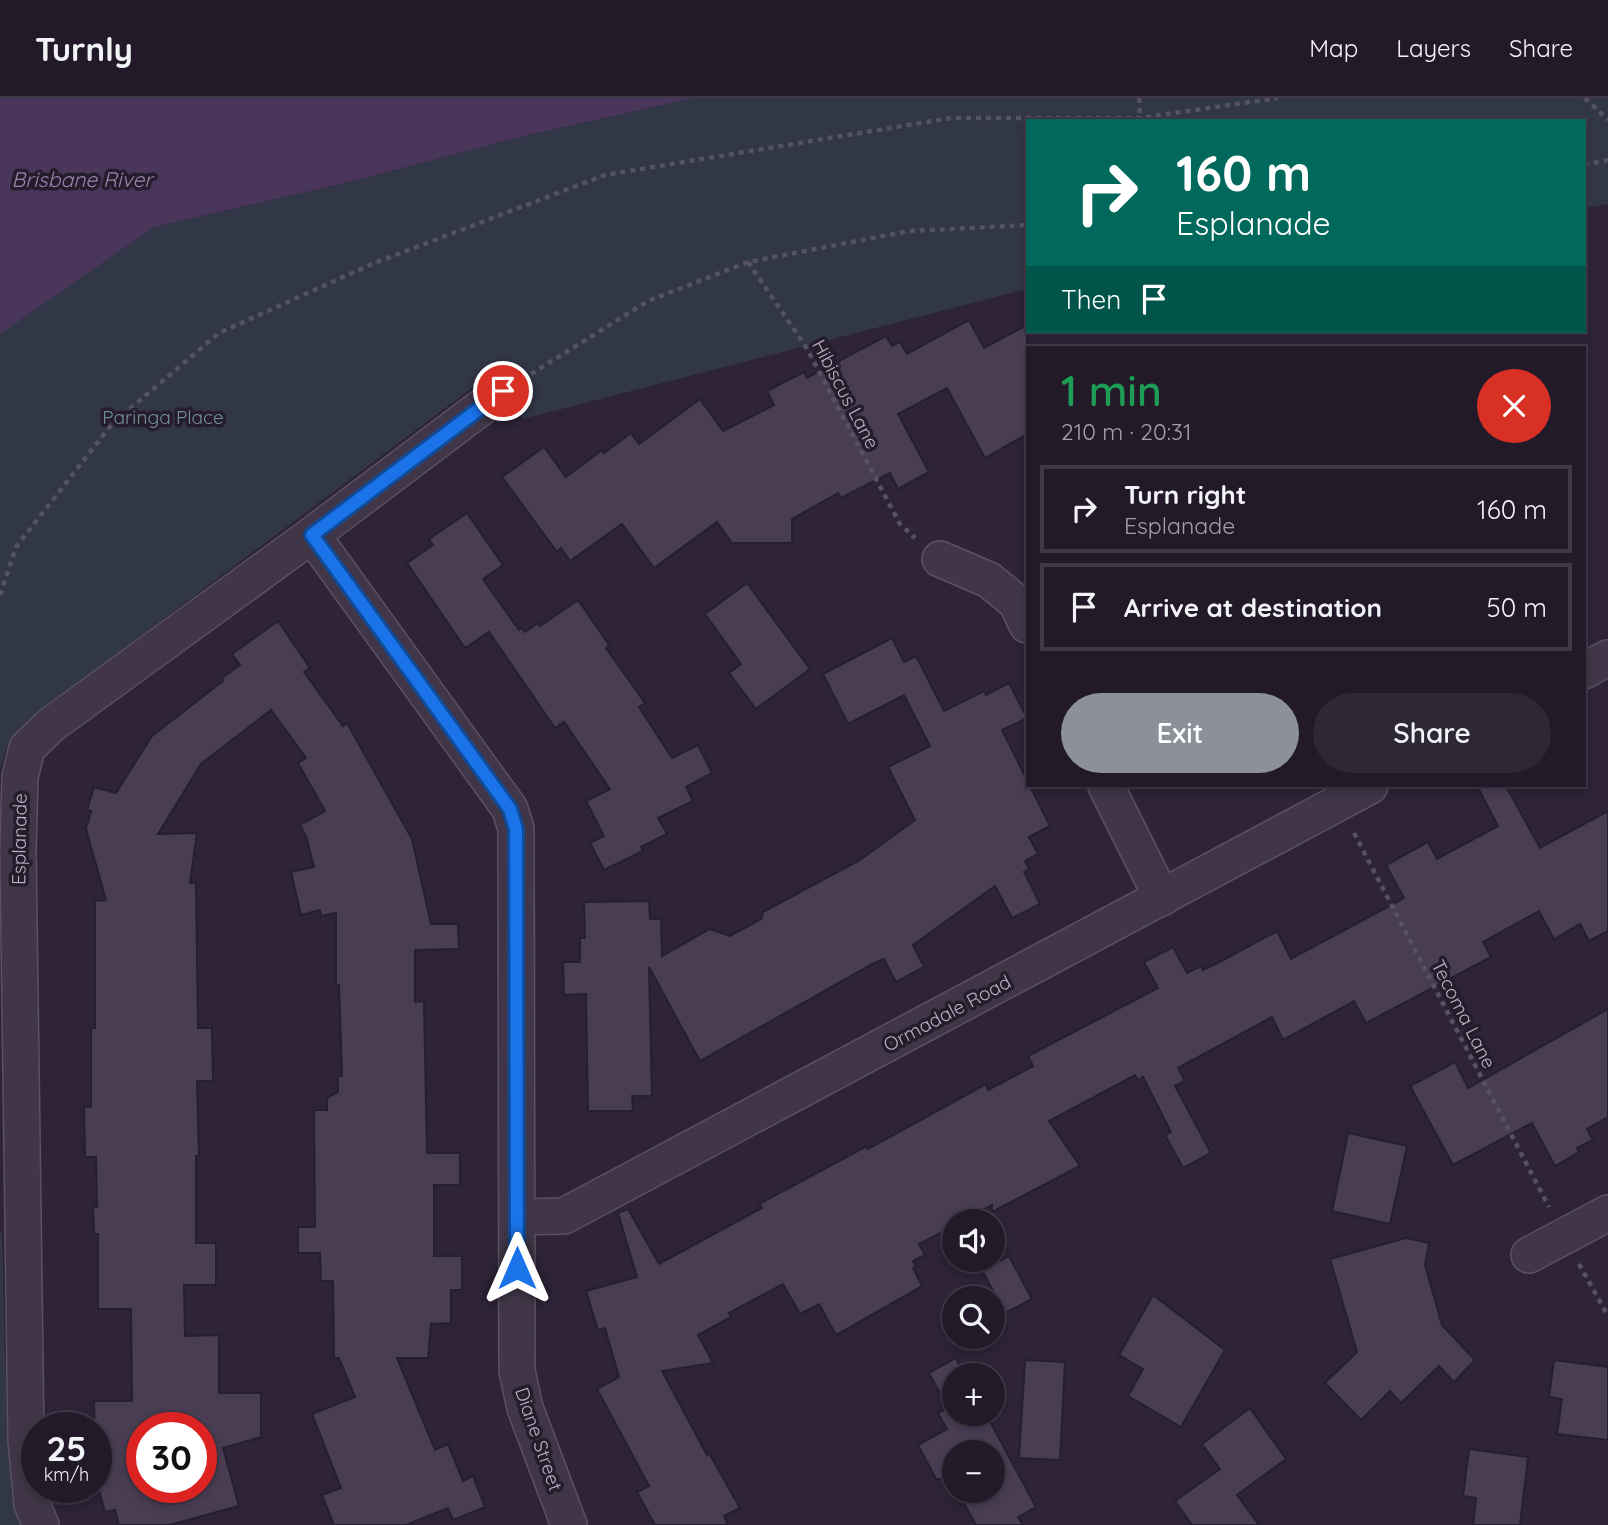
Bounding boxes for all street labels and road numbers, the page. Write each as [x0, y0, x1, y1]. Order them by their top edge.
street label: Hibiscus Lane [807, 335, 885, 453]
street label: Esplanade [6, 793, 32, 885]
street label: Tecoma Lane [1426, 956, 1502, 1072]
street label: Ormadale Road [879, 969, 1015, 1057]
street label: Diane Street [510, 1384, 568, 1494]

